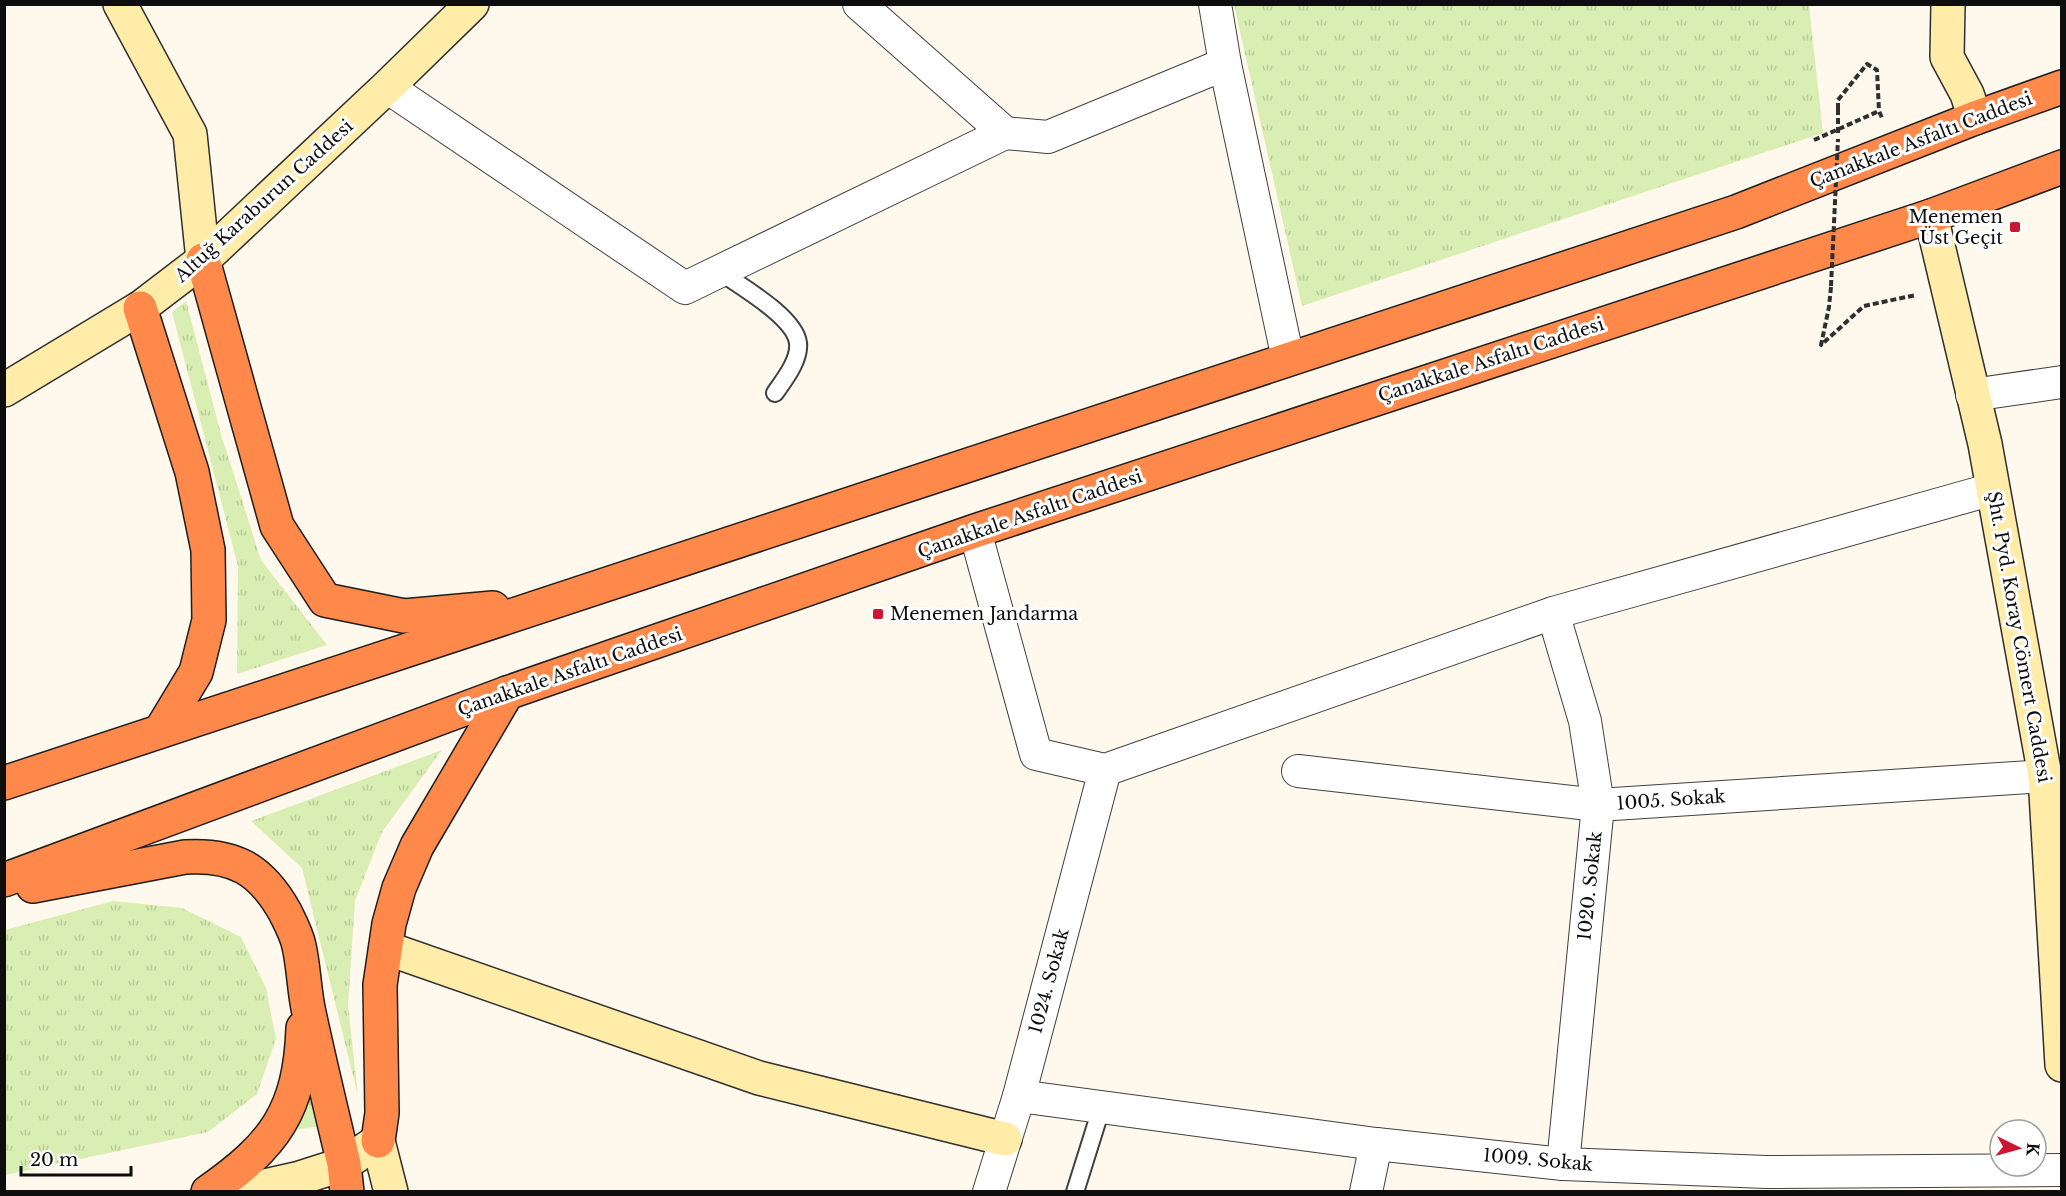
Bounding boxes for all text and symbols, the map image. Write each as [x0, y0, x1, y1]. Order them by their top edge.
street label: Çanakkale Asfaltı Caddesi [1807, 87, 2035, 193]
street label: Altuğ Karaburun Caddesi [170, 115, 358, 288]
place label: Menemen Üst Geçit [1909, 206, 2003, 249]
marker: Menemen Üst Geçit [2008, 220, 2022, 234]
street label: Çanakkale Asfaltı Caddesi [1375, 313, 1607, 407]
street label: Çanakkale Asfaltı Caddesi [915, 465, 1145, 563]
street label: Şht. Pyd. Koray Cömert Caddesi [1982, 490, 2056, 784]
place label: Menemen Jandarma [890, 603, 1078, 625]
marker: Menemen Jandarma [871, 607, 885, 621]
street label: Çanakkale Asfaltı Caddesi [455, 623, 685, 721]
street label: 1005. Sokak [1616, 785, 1726, 815]
street label: 1020. Sokak [1573, 830, 1607, 942]
street label: 1024. Sokak [1024, 926, 1074, 1036]
north arrow [1988, 1118, 2048, 1178]
scale bar [21, 1139, 130, 1177]
text: K [2022, 1142, 2043, 1158]
street label: 1009. Sokak [1482, 1144, 1594, 1176]
text: 20 m [30, 1149, 78, 1171]

